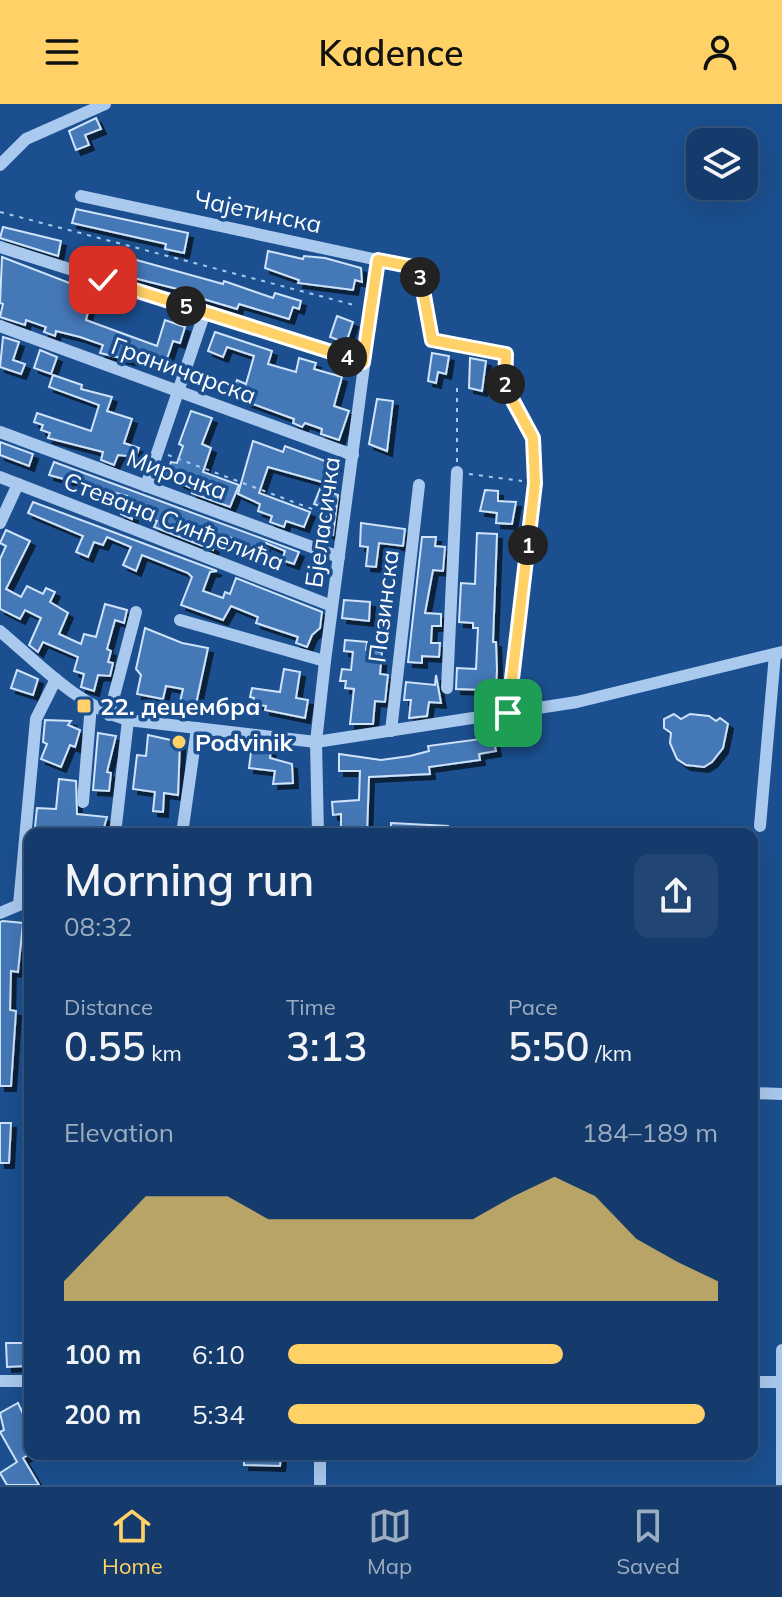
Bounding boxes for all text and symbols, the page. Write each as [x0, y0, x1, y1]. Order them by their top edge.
icon: menu [40, 30, 84, 74]
text: Kadence [318, 30, 464, 75]
icon: person [698, 30, 742, 74]
map controls [686, 128, 758, 200]
button: layers [686, 128, 758, 200]
street label: Чајетинска [191, 183, 325, 239]
pin [69, 246, 137, 314]
pin: 3 [400, 257, 440, 297]
icon: check [81, 258, 125, 302]
text: 3 [413, 263, 427, 291]
pin: 5 [166, 286, 206, 326]
text: 5 [179, 292, 193, 320]
street label: Граничарска [108, 330, 260, 410]
pin: 4 [327, 337, 367, 377]
text: 4 [340, 343, 354, 371]
pin: 2 [485, 364, 525, 404]
text: 2 [498, 370, 512, 398]
street label: Мирочка [123, 442, 231, 506]
street label: Бјеласичка [298, 455, 346, 589]
street label: Стевана Синђелића [60, 465, 288, 577]
pin: 1 [508, 525, 548, 565]
text: 1 [521, 531, 535, 559]
street label: Пазинска [361, 548, 405, 664]
pin [474, 679, 542, 747]
place label: 22. децембра [100, 691, 261, 721]
icon: arrive [486, 691, 530, 735]
marker: 22. децембра [75, 697, 93, 715]
place label: Podvinik [195, 727, 294, 757]
marker: Podvinik [170, 733, 188, 751]
text: Morning run [64, 852, 314, 907]
button: share [634, 854, 718, 938]
text: 08:32 [64, 910, 132, 943]
text: Distance [64, 993, 153, 1021]
text: Time [286, 993, 336, 1021]
text: Pace [508, 993, 558, 1021]
text: 0.55 [64, 1021, 145, 1071]
text: 3:13 [286, 1021, 367, 1071]
text: 5:50 [508, 1021, 589, 1071]
text: km [145, 1039, 182, 1067]
text: /km [589, 1039, 632, 1067]
text: Elevation [64, 1116, 174, 1149]
text: 184–189 m [582, 1116, 718, 1149]
text: 100 m [64, 1338, 141, 1371]
text: 6:10 [192, 1338, 245, 1371]
text: 200 m [64, 1398, 141, 1431]
text: 5:34 [192, 1398, 245, 1431]
tab: Home [102, 1504, 163, 1580]
tab: Map [367, 1504, 412, 1580]
tab: Saved [616, 1504, 680, 1580]

